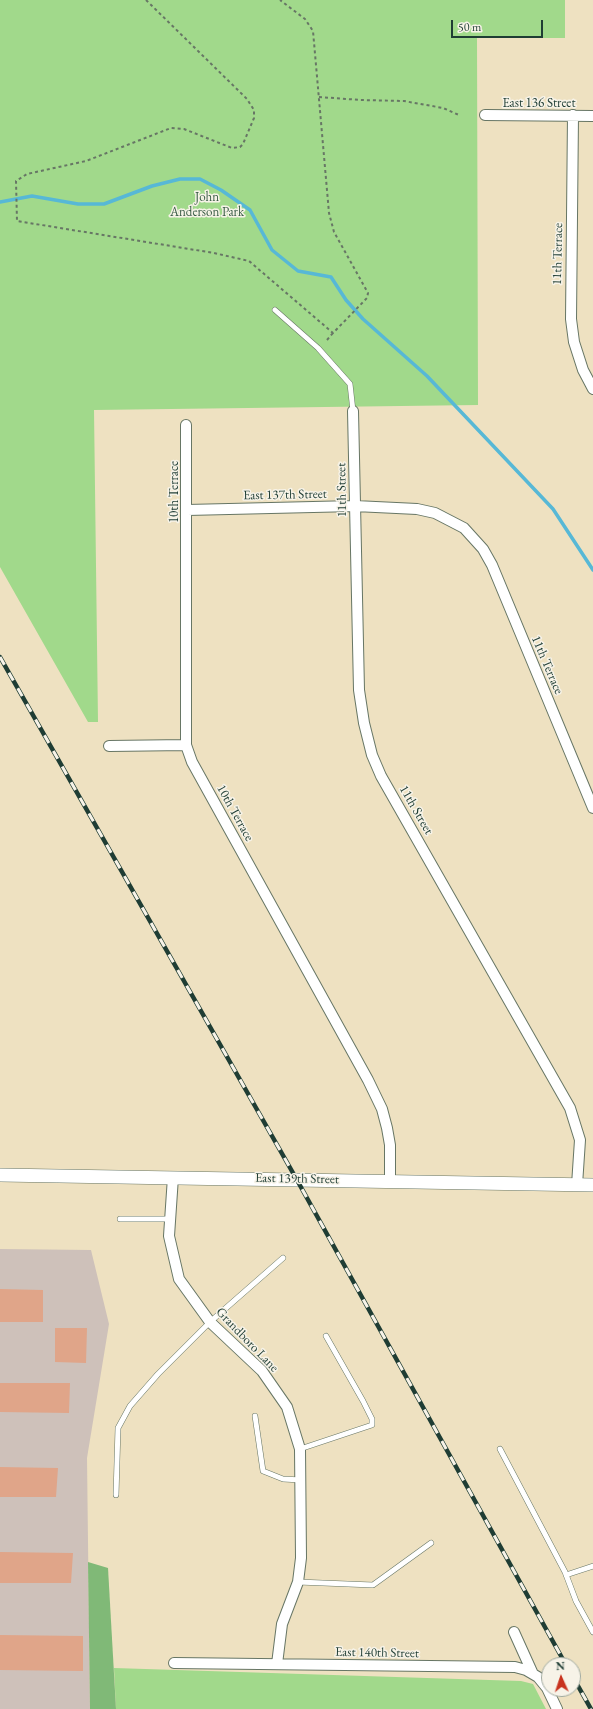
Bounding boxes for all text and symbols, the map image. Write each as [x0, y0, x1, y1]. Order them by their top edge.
scale bar [453, 12, 545, 38]
text: 50 m [458, 19, 481, 35]
street label: East 136 Street [503, 95, 575, 111]
park label: John Anderson Park [170, 189, 244, 220]
street label: 11th Terrace [550, 223, 566, 285]
street label: 10th Terrace [166, 461, 182, 523]
street label: 11th Street [334, 463, 350, 517]
street label: East 137th Street [243, 486, 327, 504]
street label: 11th Terrace [528, 633, 566, 697]
street label: 10th Terrace [213, 782, 257, 844]
street label: 11th Street [396, 783, 436, 837]
street label: East 139th Street [255, 1170, 339, 1188]
street label: Grandboro Lane [212, 1304, 282, 1376]
street label: East 140th Street [335, 1644, 419, 1662]
north arrow [541, 1657, 581, 1697]
text: N [556, 1659, 565, 1673]

